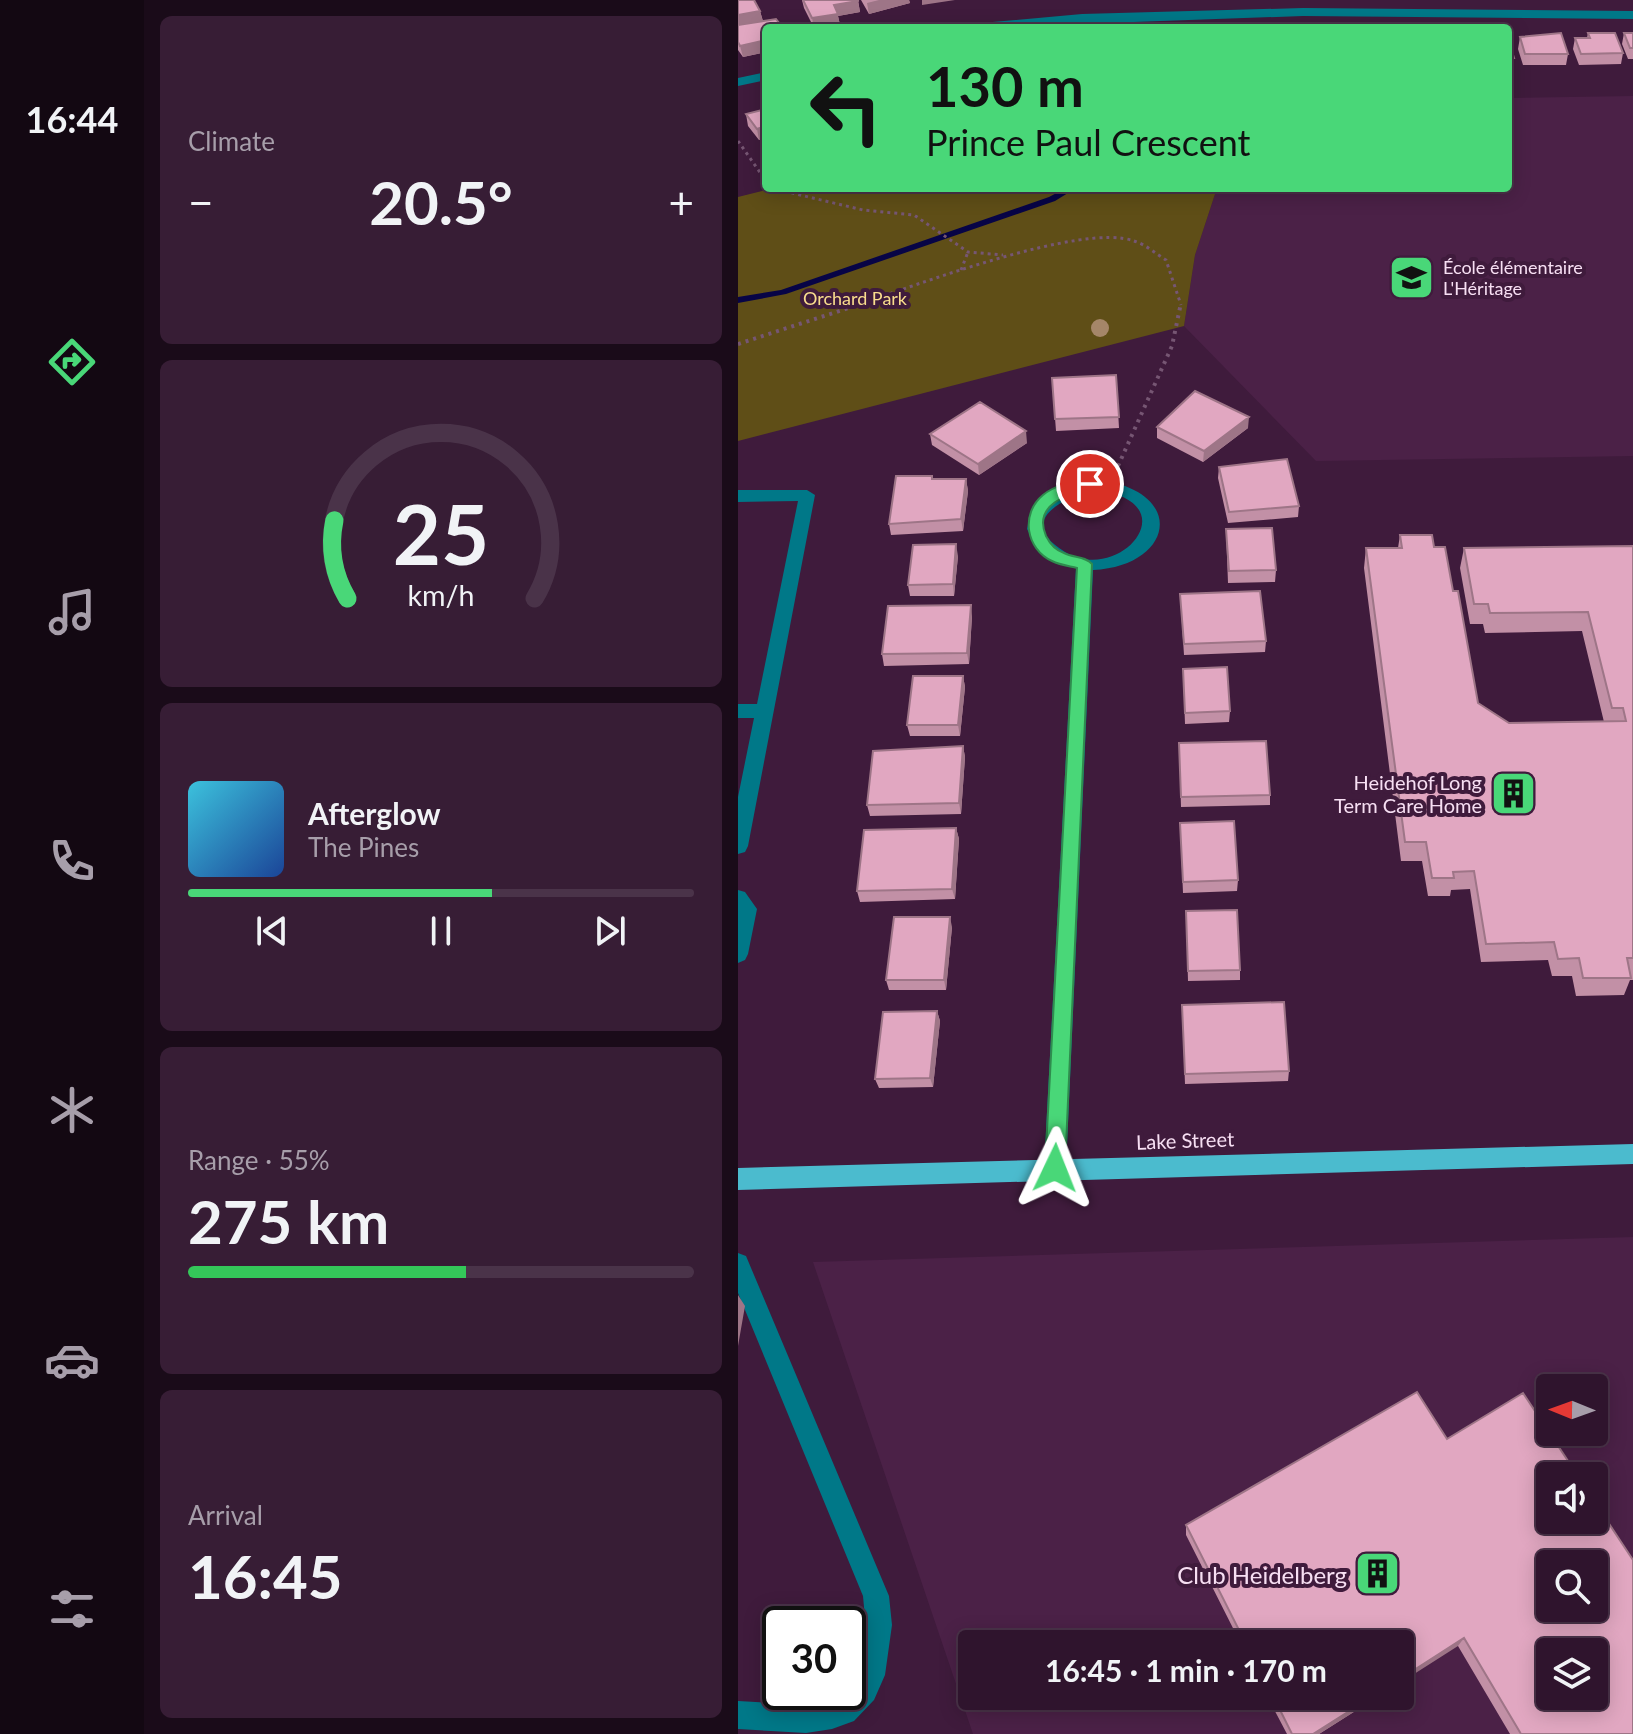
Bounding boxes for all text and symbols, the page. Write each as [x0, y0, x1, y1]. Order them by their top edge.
text: 130 m [926, 52, 1084, 119]
icon: left [794, 56, 898, 160]
text: 16:44 [26, 97, 118, 141]
text: Prince Paul Crescent [926, 120, 1250, 164]
text: Climate [188, 125, 275, 157]
text: 20.5° [369, 166, 513, 238]
text: − [188, 176, 214, 228]
text: + [668, 176, 694, 228]
school or university icon: École élémentaire L'Héritage [1388, 253, 1436, 301]
place label: École élémentaire L'Héritage [1443, 256, 1583, 299]
park label: Orchard Park [803, 287, 908, 309]
icon: directions [44, 334, 100, 390]
pin [1056, 450, 1124, 518]
icon: arrive [1068, 462, 1112, 506]
text: 25 [393, 483, 489, 583]
text: km/h [408, 579, 474, 613]
icon: music [44, 584, 100, 640]
building icon: Heidehof Long Term Care Home [1489, 769, 1537, 817]
place label: Heidehof Long Term Care Home [1334, 770, 1482, 817]
text: Afterglow [308, 795, 441, 831]
text: The Pines [308, 831, 419, 863]
icon: phone [44, 833, 100, 889]
icon: previous [250, 909, 294, 953]
icon: pause [419, 909, 463, 953]
icon: next [588, 909, 632, 953]
icon: climate [44, 1082, 100, 1138]
position arrow [1013, 1126, 1097, 1210]
street label: Lake Street [1136, 1126, 1234, 1154]
text: Range · 55% [188, 1144, 330, 1176]
text: 275 km [188, 1185, 389, 1257]
icon: car [44, 1332, 100, 1388]
north arrow [1536, 1374, 1608, 1446]
map controls [1536, 1374, 1608, 1710]
button: sound [1536, 1462, 1608, 1534]
text: Arrival [188, 1499, 263, 1531]
text: 16:45 [188, 1540, 343, 1612]
building icon: Club Heidelberg [1354, 1550, 1402, 1598]
button: search [1536, 1550, 1608, 1622]
place label: Club Heidelberg [1177, 1560, 1347, 1589]
icon: filters [44, 1581, 100, 1637]
speed limit sign: 30 [762, 1606, 866, 1710]
button: layers [1536, 1638, 1608, 1710]
text: 16:45 · 1 min · 170 m [1045, 1652, 1327, 1688]

